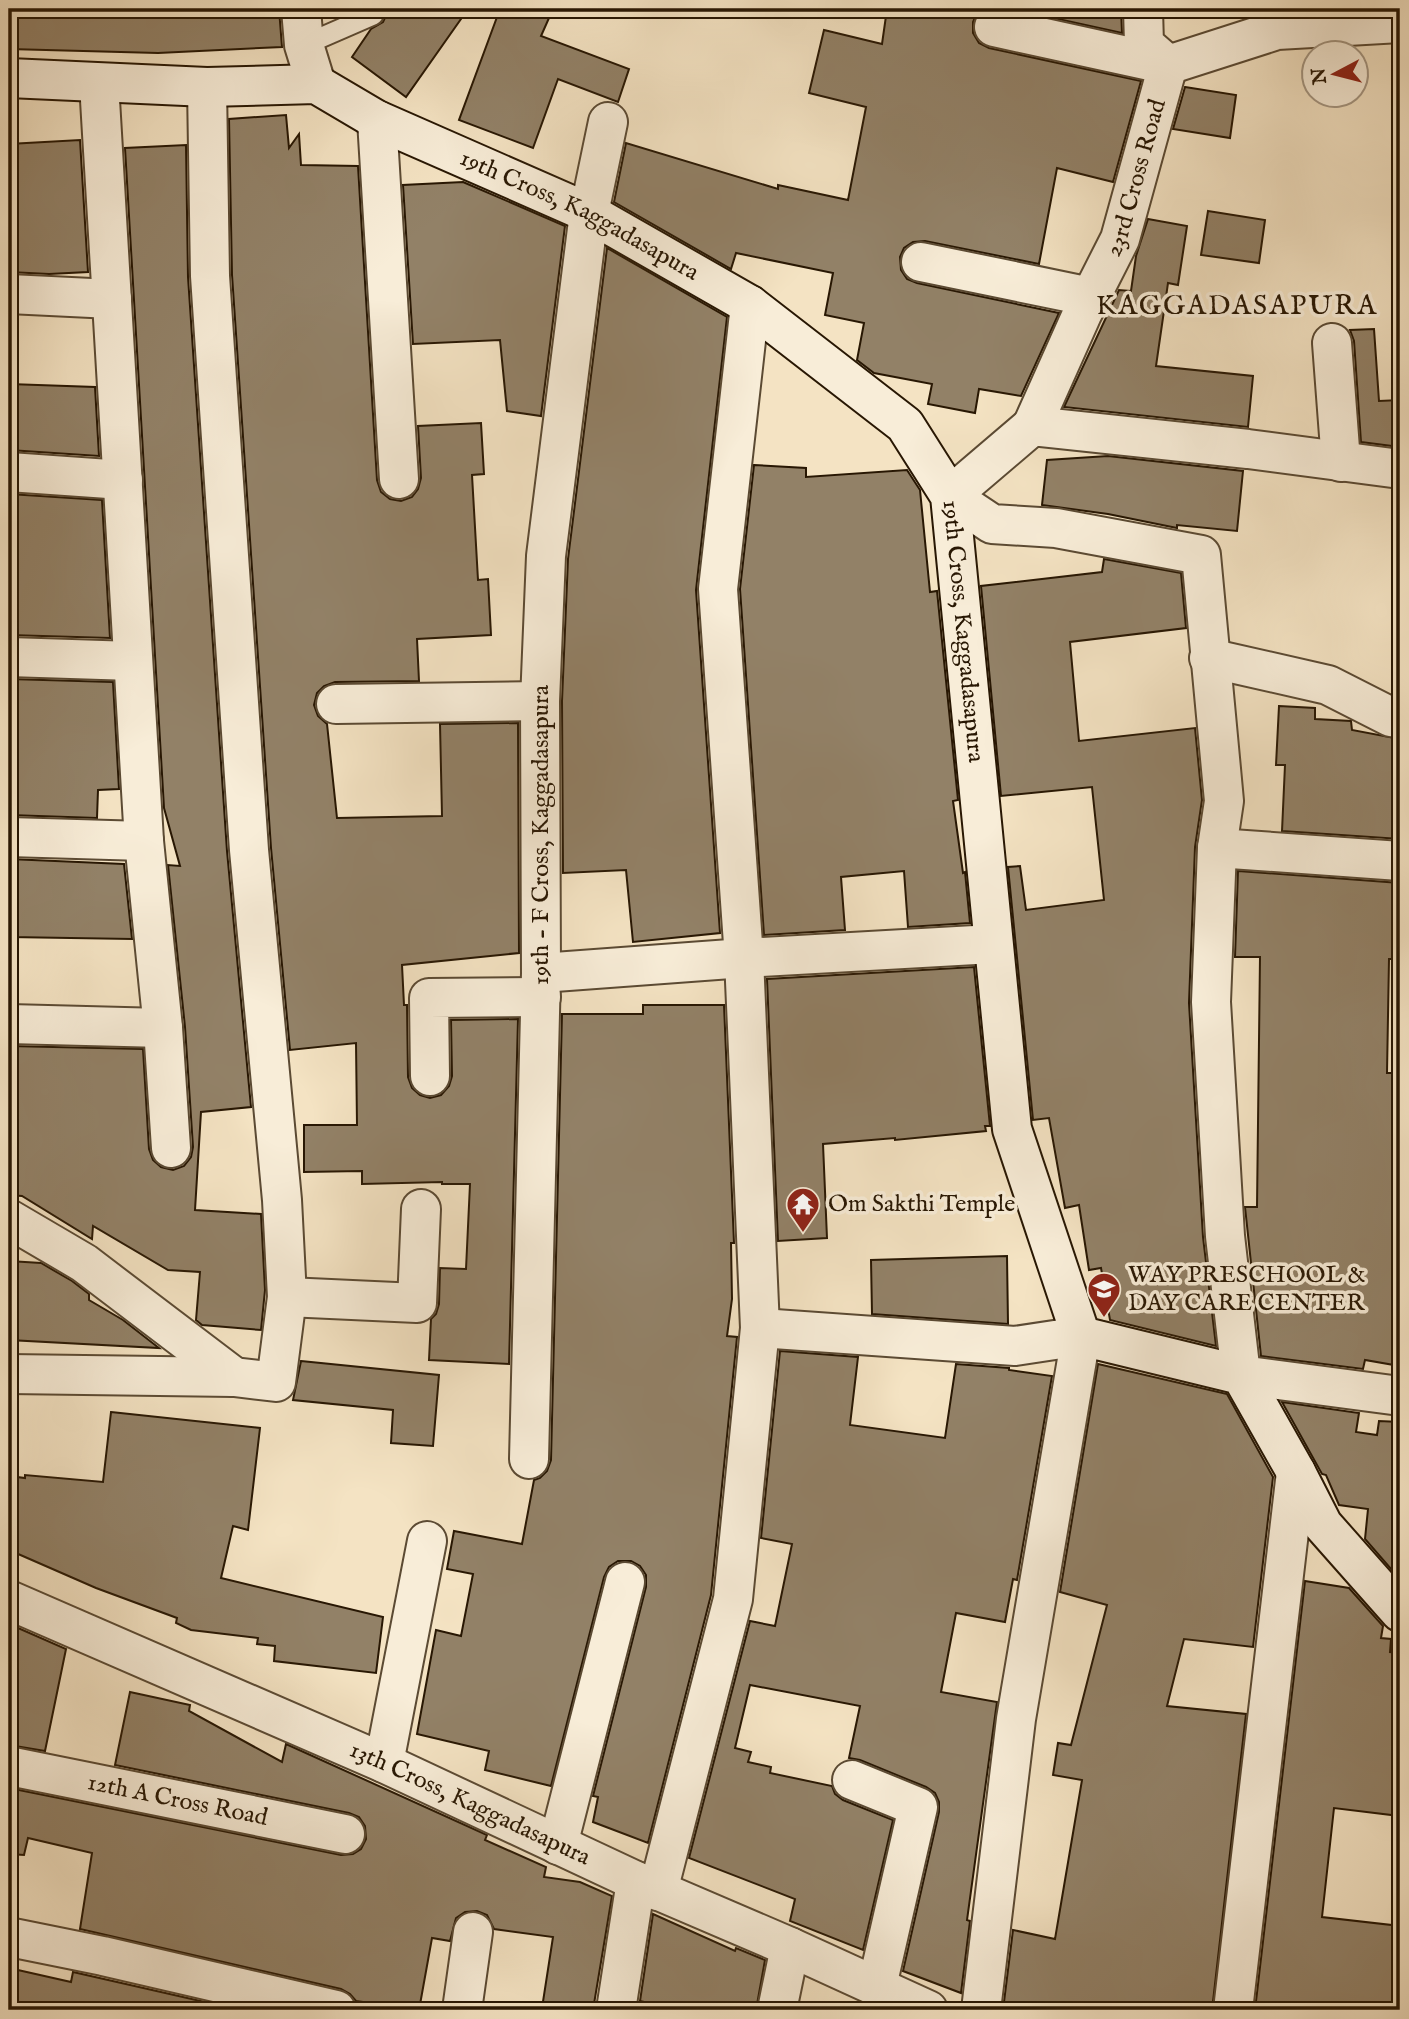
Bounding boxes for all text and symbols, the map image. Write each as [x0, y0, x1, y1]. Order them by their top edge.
north arrow [1300, 38, 1370, 108]
text: N [1307, 66, 1333, 86]
street label: 23rd Cross Road [1098, 95, 1173, 262]
street label: 19th Cross, Kaggadasapura [455, 143, 705, 288]
district label: KAGGADASAPURA [1096, 289, 1378, 324]
street label: 19th Cross, Kaggadasapura [935, 499, 992, 765]
street label: 19th - F Cross, Kaggadasapura [526, 684, 557, 985]
temple icon: Om Sakthi Temple [784, 1185, 822, 1234]
place label: Om Sakthi Temple [828, 1189, 1015, 1220]
place label: WAY PRESCHOOL & DAY CARE CENTER [1128, 1260, 1366, 1319]
school or university icon: WAY PRESCHOOL & DAY CARE CENTER [1085, 1270, 1123, 1319]
street label: 13th Cross, Kaggadasapura [345, 1734, 596, 1873]
street label: 12th A Cross Road [85, 1767, 271, 1834]

